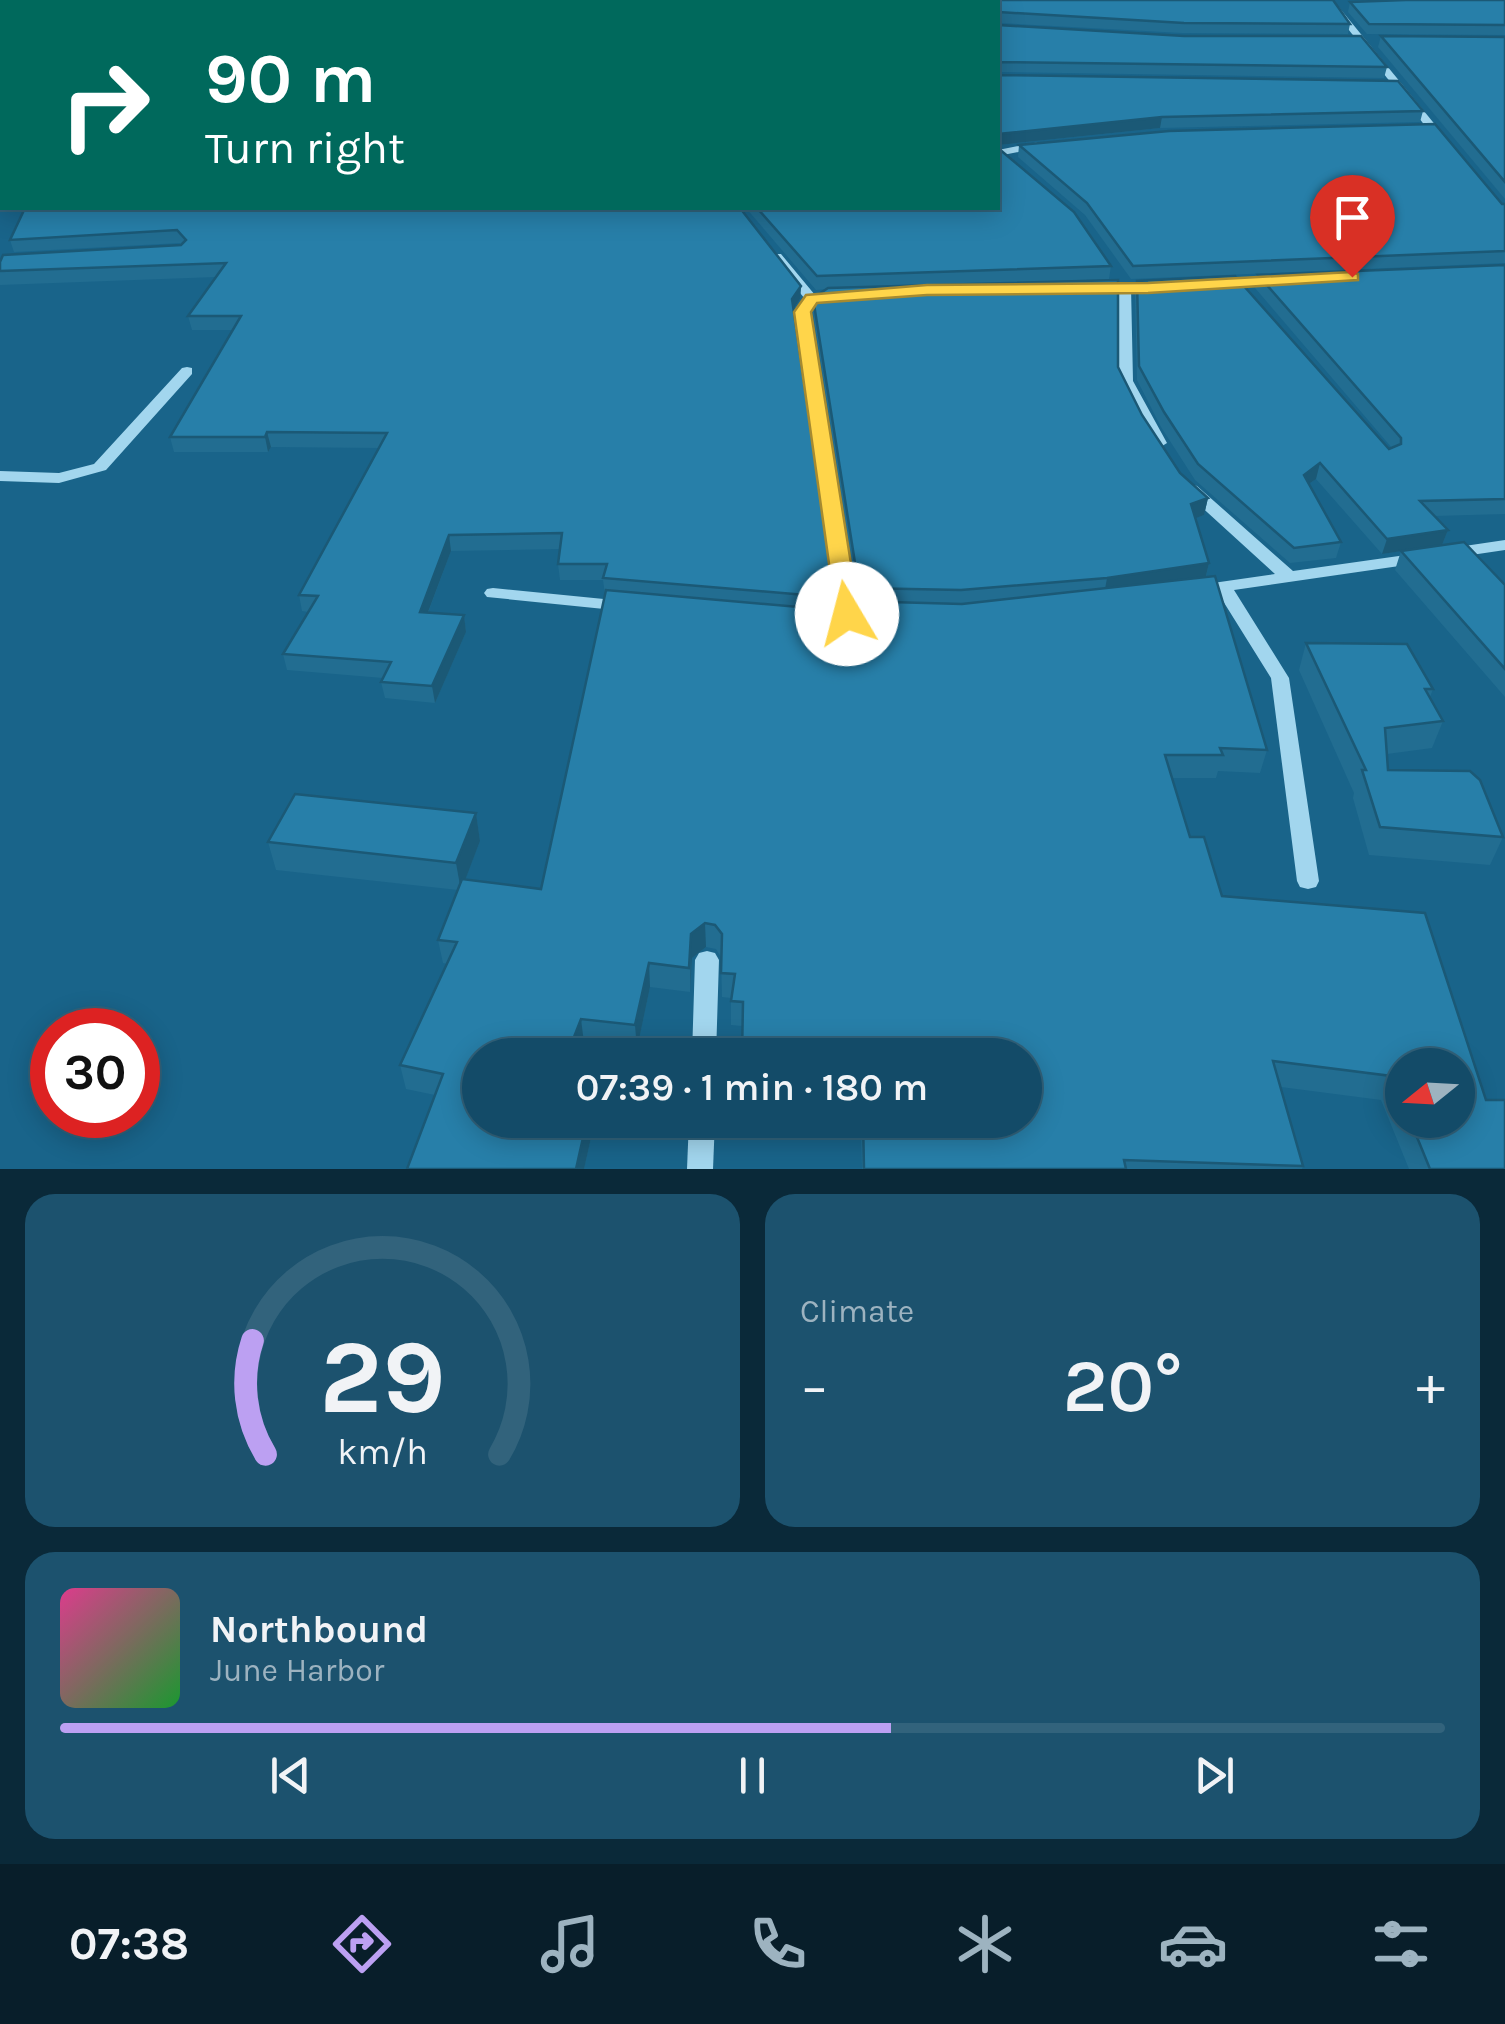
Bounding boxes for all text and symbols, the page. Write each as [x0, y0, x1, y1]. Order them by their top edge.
text: 90 m [205, 38, 376, 120]
icon: right [40, 40, 170, 170]
text: Turn right [205, 122, 405, 174]
pin [1310, 175, 1395, 278]
icon: arrive [1325, 190, 1380, 245]
position arrow [795, 562, 899, 666]
speed limit sign: 30 [30, 1008, 160, 1138]
north arrow [1385, 1048, 1475, 1138]
map controls [1385, 1048, 1475, 1138]
text: 07:39 · 1 min · 180 m [576, 1065, 928, 1110]
text: Climate [800, 1293, 914, 1330]
text: 29 [319, 1317, 446, 1438]
text: 20° [1063, 1342, 1182, 1430]
text: − [800, 1354, 829, 1418]
text: + [1416, 1354, 1445, 1418]
text: km/h [337, 1431, 428, 1473]
text: Northbound [210, 1607, 428, 1652]
text: June Harbor [210, 1652, 384, 1689]
icon: previous [263, 1748, 318, 1803]
icon: pause [725, 1748, 780, 1803]
icon: next [1187, 1748, 1242, 1803]
icon: directions [327, 1909, 397, 1979]
icon: music [535, 1909, 605, 1979]
icon: phone [743, 1909, 813, 1979]
icon: climate [950, 1909, 1020, 1979]
icon: car [1158, 1909, 1228, 1979]
icon: filters [1366, 1909, 1436, 1979]
text: 07:38 [69, 1918, 189, 1970]

